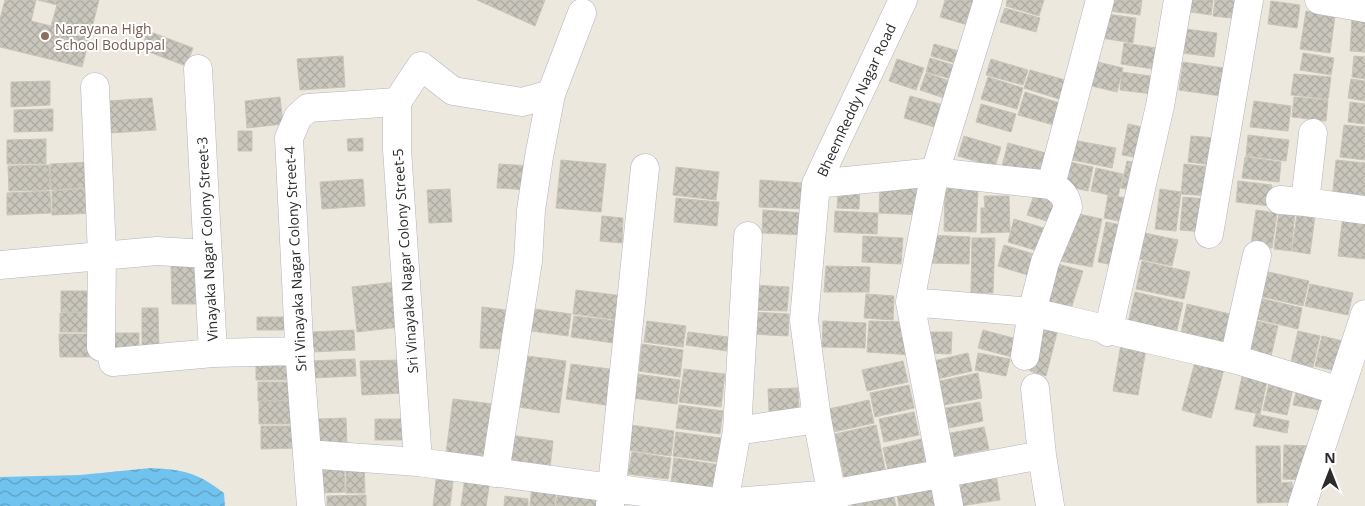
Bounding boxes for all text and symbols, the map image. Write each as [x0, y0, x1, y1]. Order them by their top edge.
place label: Narayana High School Boduppal [55, 19, 165, 54]
street label: BheemReddy Nagar Road [812, 20, 900, 180]
marker: Narayana High School Boduppal [39, 30, 51, 42]
street label: Vinayaka Nagar Colony Street-3 [192, 136, 222, 342]
street label: Sri Vinayaka Nagar Colony Street-4 [280, 146, 310, 372]
street label: Sri Vinayaka Nagar Colony Street-5 [388, 148, 422, 374]
north arrow [1305, 446, 1355, 496]
text: N [1324, 448, 1336, 467]

